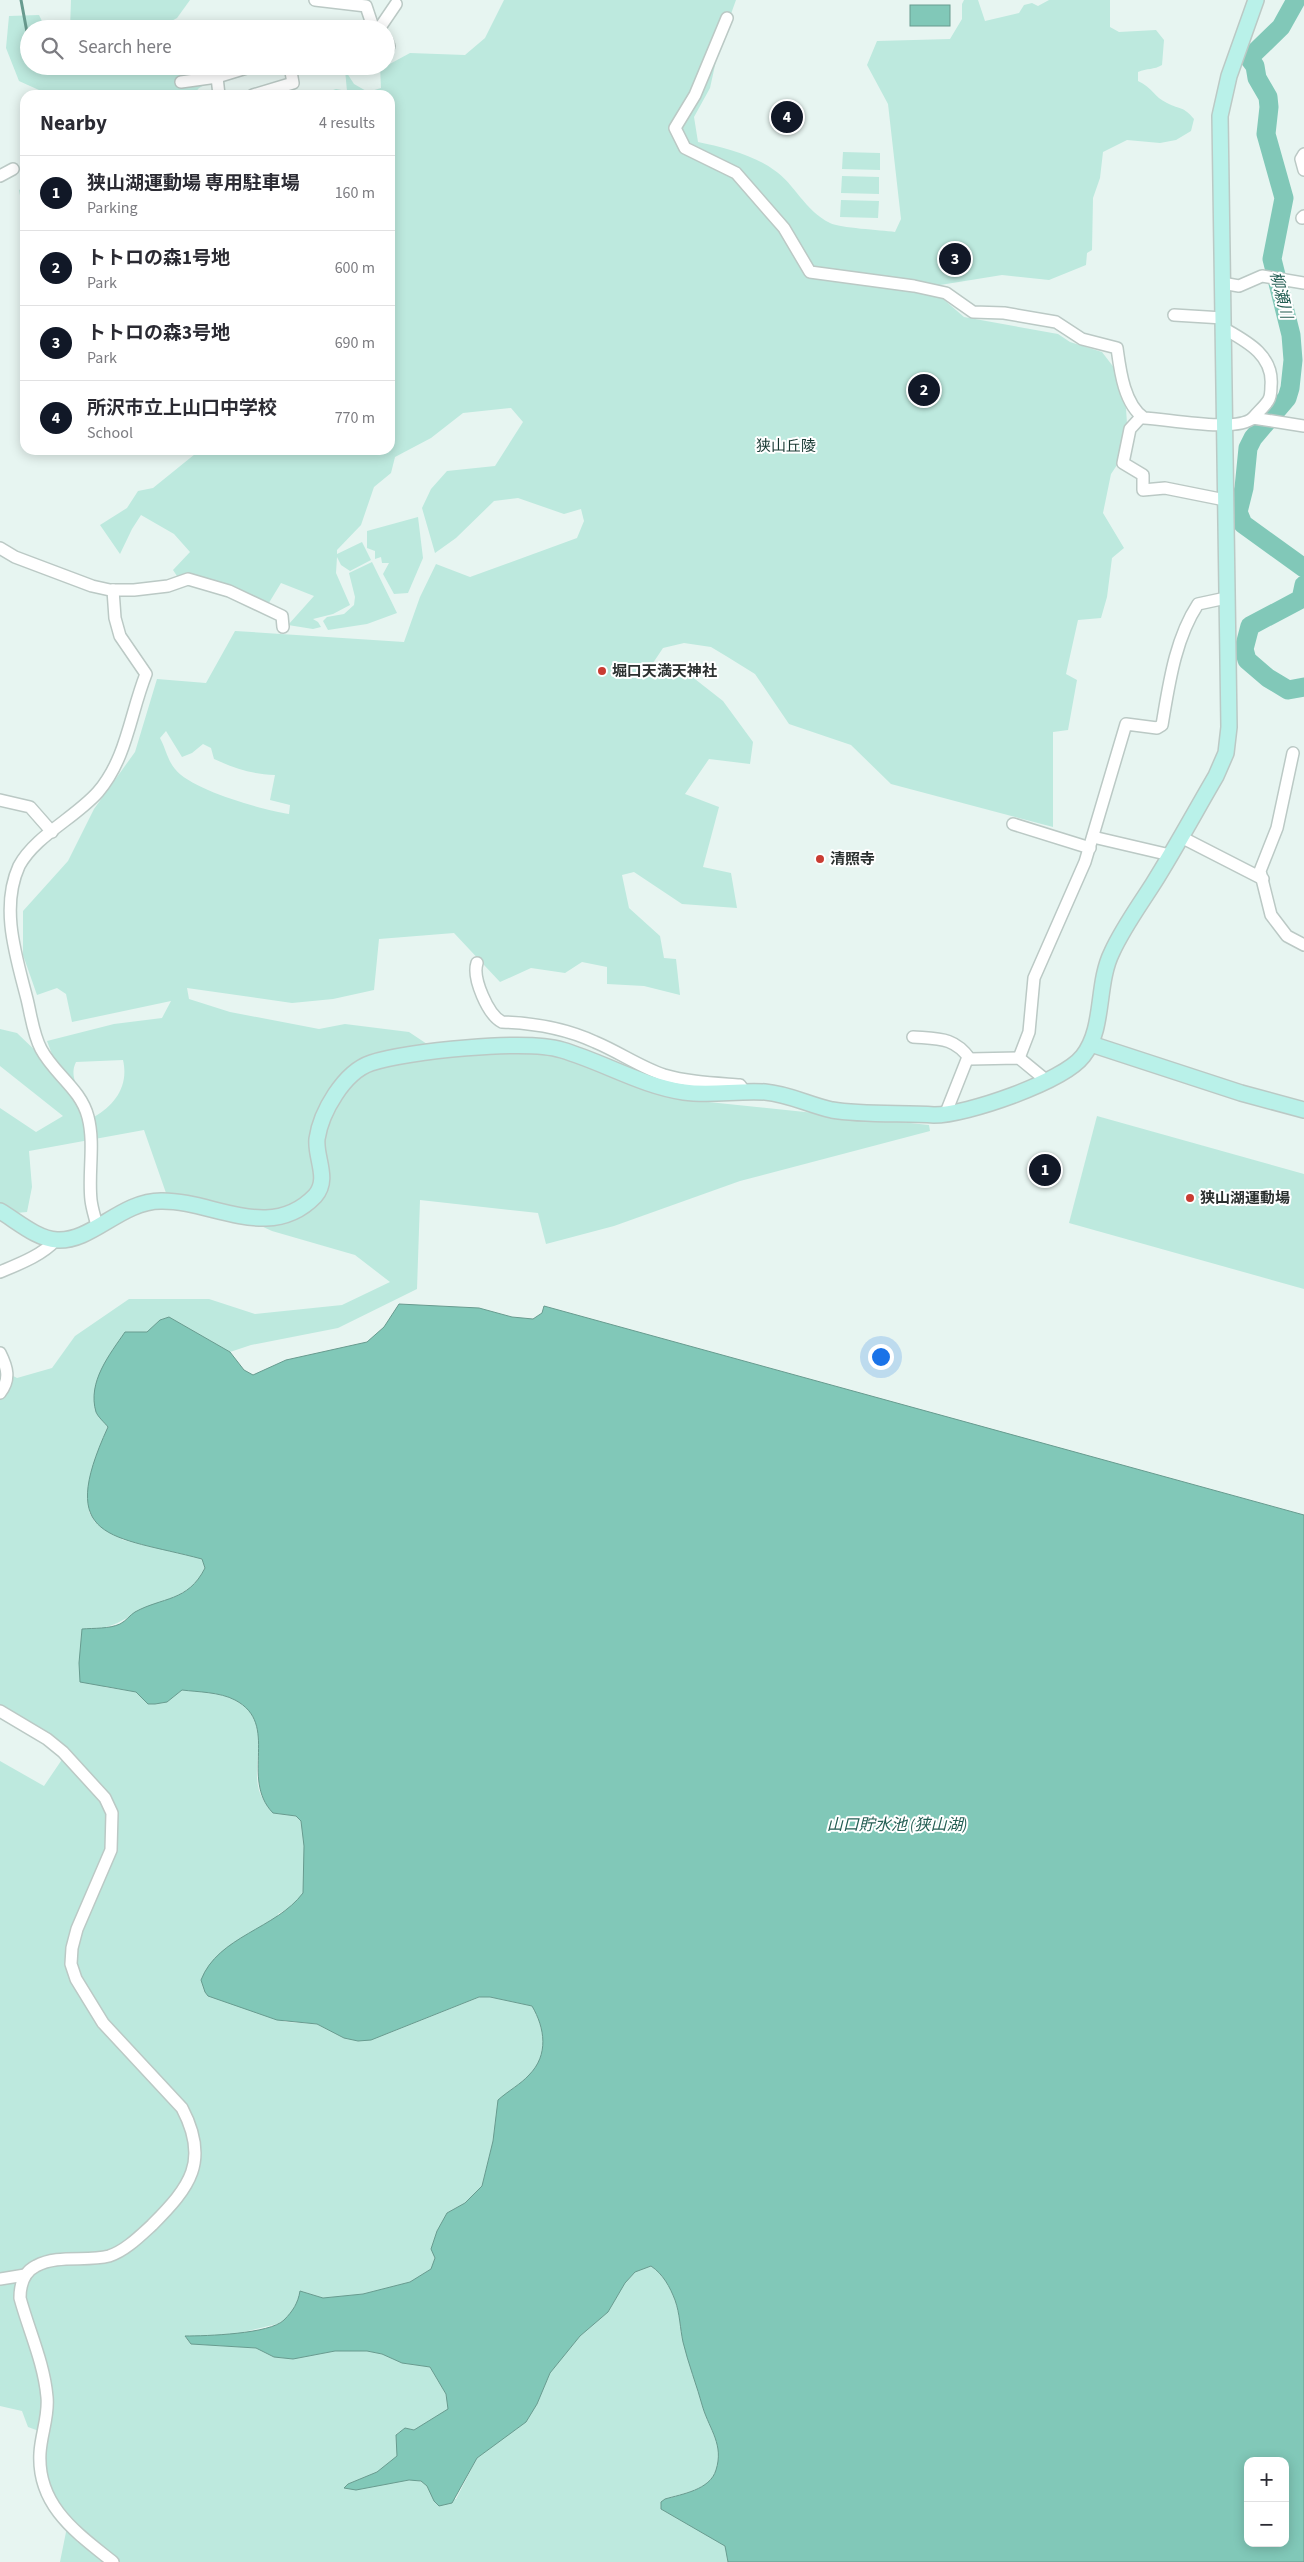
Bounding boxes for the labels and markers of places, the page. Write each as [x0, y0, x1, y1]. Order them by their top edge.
pin: 4 [771, 98, 803, 136]
pin: 3 [939, 240, 971, 278]
pin: 2 [908, 371, 940, 409]
place label: 堀口天満天神社 [612, 661, 717, 682]
marker: 堀口天満天神社 [596, 665, 608, 677]
place label: 清照寺 [830, 849, 875, 870]
marker: 清照寺 [814, 853, 826, 865]
pin: 1 [1029, 1151, 1061, 1189]
place label: 狭山湖運動場 [1200, 1188, 1290, 1209]
marker: 狭山湖運動場 [1184, 1192, 1196, 1204]

